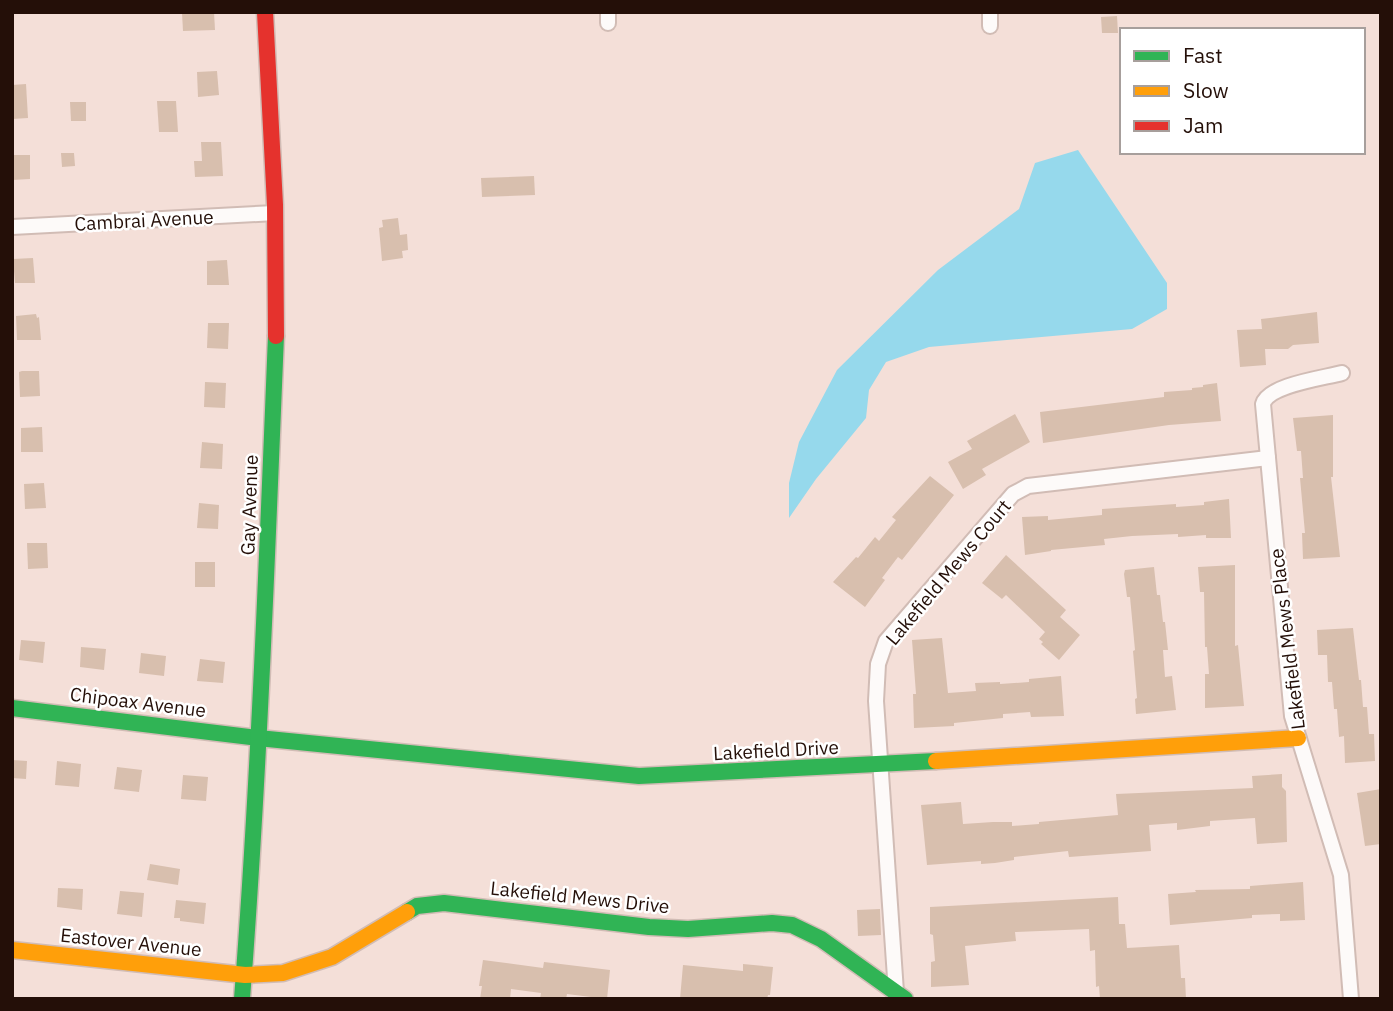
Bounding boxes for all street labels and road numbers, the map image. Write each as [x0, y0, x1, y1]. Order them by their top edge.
street label: Cambrai Avenue [74, 204, 214, 236]
street label: Gay Avenue [235, 454, 263, 556]
street label: Lakefield Mews Court [880, 494, 1016, 650]
street label: Lakefield Mews Place [1264, 547, 1310, 731]
street label: Chipoax Avenue [69, 682, 207, 722]
street label: Lakefield Drive [713, 735, 839, 765]
street label: Lakefield Mews Drive [489, 876, 671, 918]
street label: Eastover Avenue [59, 923, 203, 961]

